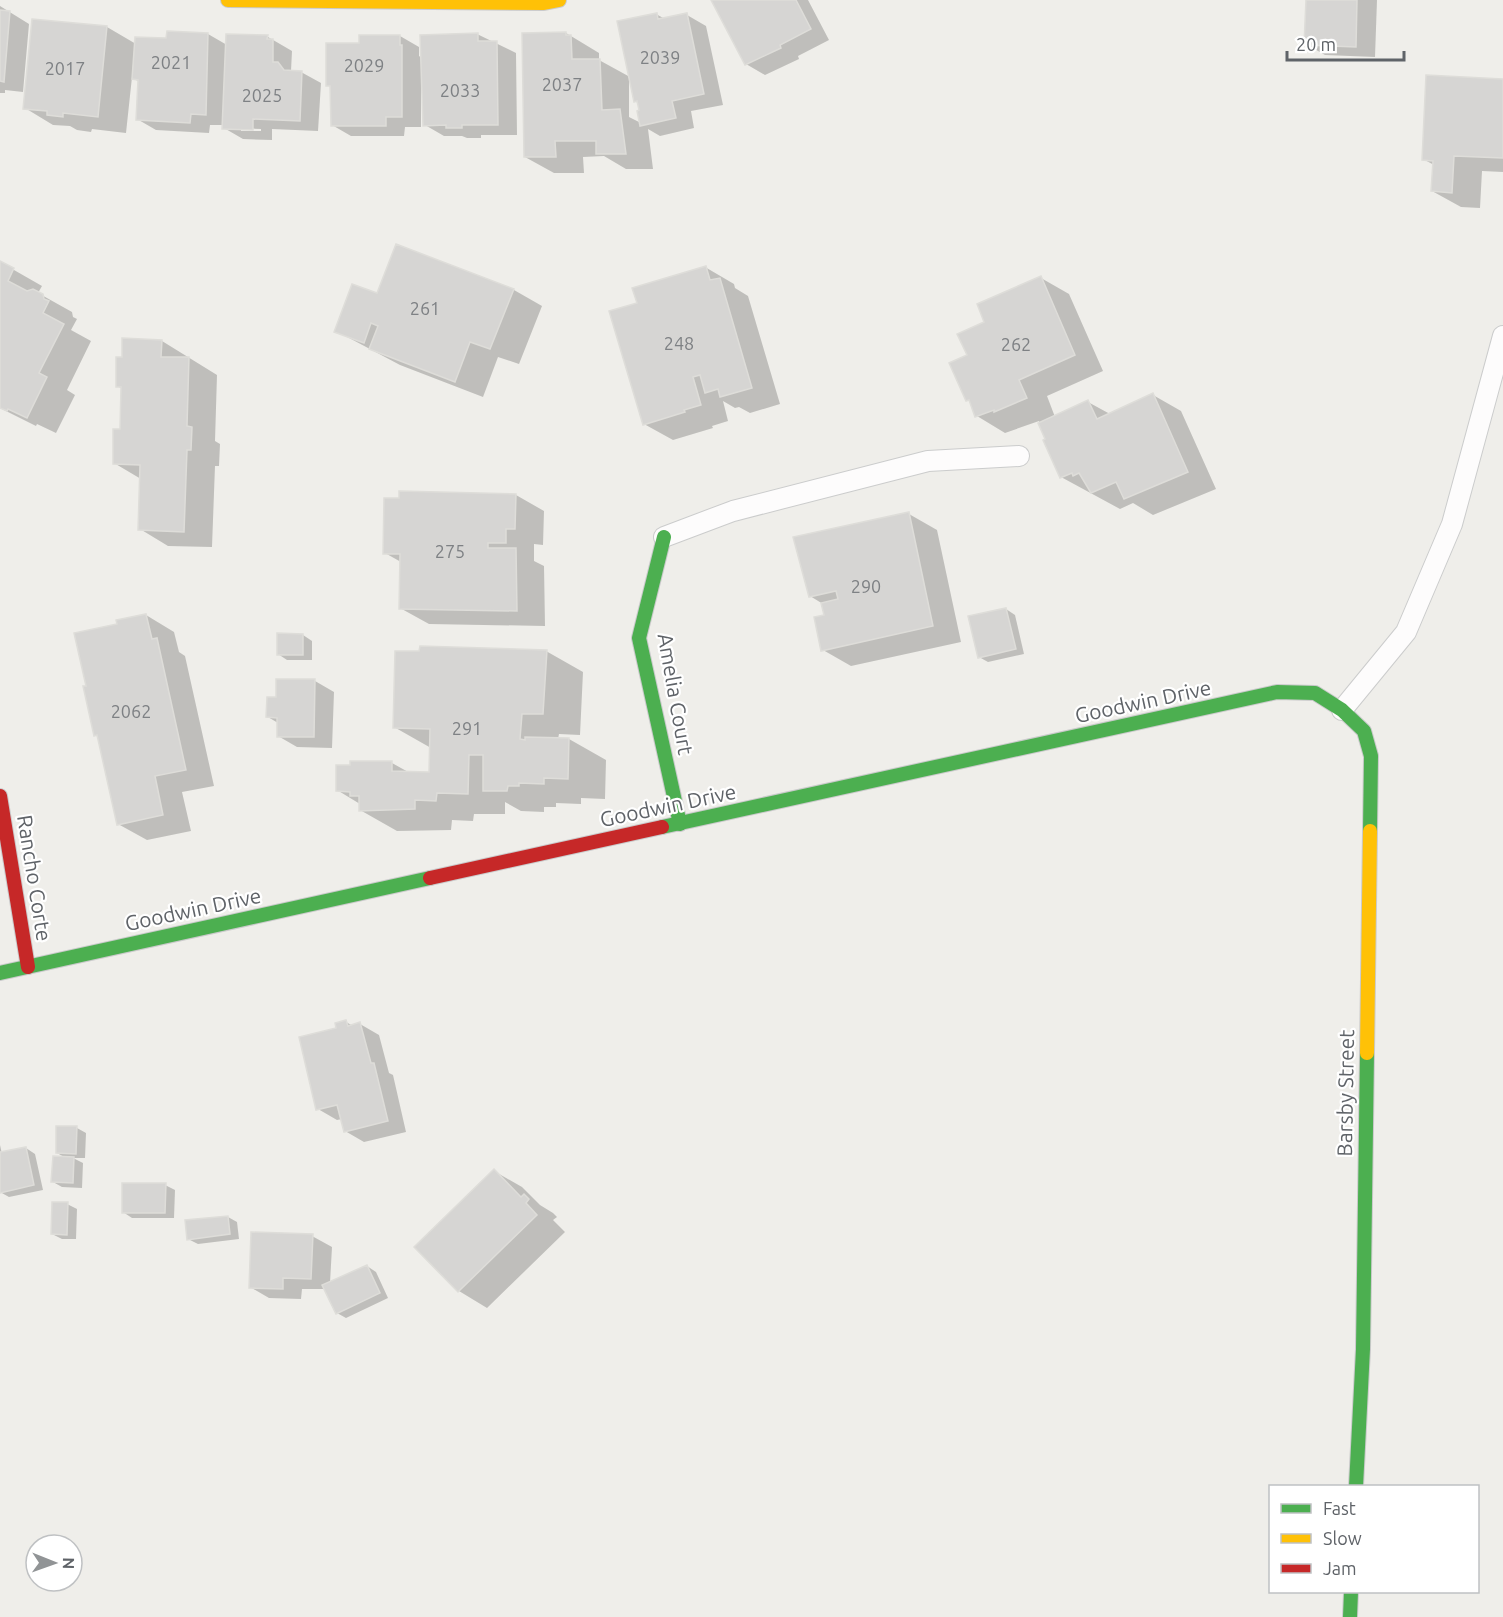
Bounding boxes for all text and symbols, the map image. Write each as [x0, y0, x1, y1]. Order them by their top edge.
scale bar [1287, 24, 1404, 62]
text: 20 m [1296, 34, 1336, 54]
house number: 2039 [640, 47, 680, 67]
house number: 2021 [151, 52, 191, 72]
house number: 2029 [344, 55, 384, 75]
house number: 2017 [45, 58, 85, 78]
house number: 2037 [542, 74, 582, 94]
house number: 2033 [440, 80, 480, 100]
house number: 2025 [242, 85, 282, 105]
house number: 261 [410, 298, 440, 318]
house number: 248 [664, 333, 694, 353]
house number: 262 [1001, 334, 1031, 354]
house number: 275 [435, 541, 465, 561]
house number: 290 [851, 576, 881, 596]
street label: Amelia Court [654, 631, 698, 757]
street label: Goodwin Drive [1073, 675, 1213, 727]
house number: 2062 [111, 701, 151, 721]
house number: 291 [452, 718, 482, 738]
street label: Goodwin Drive [598, 779, 738, 831]
street label: Rancho Corte [13, 813, 57, 943]
street label: Goodwin Drive [123, 883, 263, 935]
street label: Barsby Street [1332, 1029, 1358, 1157]
legend [1269, 1485, 1479, 1593]
text: Fast [1323, 1498, 1356, 1518]
text: Slow [1323, 1528, 1362, 1548]
north arrow [24, 1533, 84, 1593]
text: N [60, 1557, 78, 1569]
text: Jam [1323, 1558, 1357, 1578]

